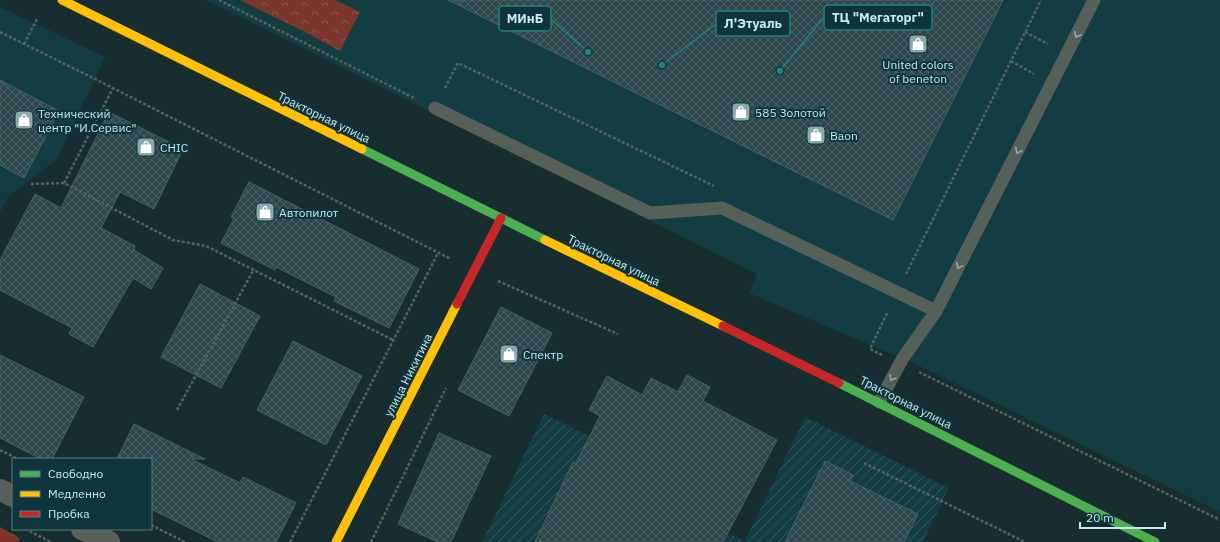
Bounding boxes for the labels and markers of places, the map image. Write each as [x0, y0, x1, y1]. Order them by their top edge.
callout: ТЦ "Мегаторг" [824, 5, 932, 30]
callout: МИнБ [499, 6, 551, 31]
callout: Л'Этуаль [716, 11, 790, 36]
shop icon: United colors of beneton [907, 33, 929, 55]
place label: United colors of beneton [882, 57, 954, 86]
shop icon: 585 Золотой [730, 101, 752, 123]
place label: 585 Золотой [755, 105, 826, 120]
place label: Технический центр "И.Сервис" [38, 106, 137, 135]
shop icon: Технический центр "И.Сервис" [13, 109, 35, 131]
shop icon: Baon [805, 124, 827, 146]
place label: Baon [830, 128, 858, 143]
shop icon: CHIC [135, 136, 157, 158]
place label: CHIC [160, 140, 189, 155]
shop icon: Автопилот [254, 201, 276, 223]
place label: Автопилот [279, 205, 339, 220]
shop icon: Спектр [498, 343, 520, 365]
place label: Спектр [523, 347, 563, 362]

